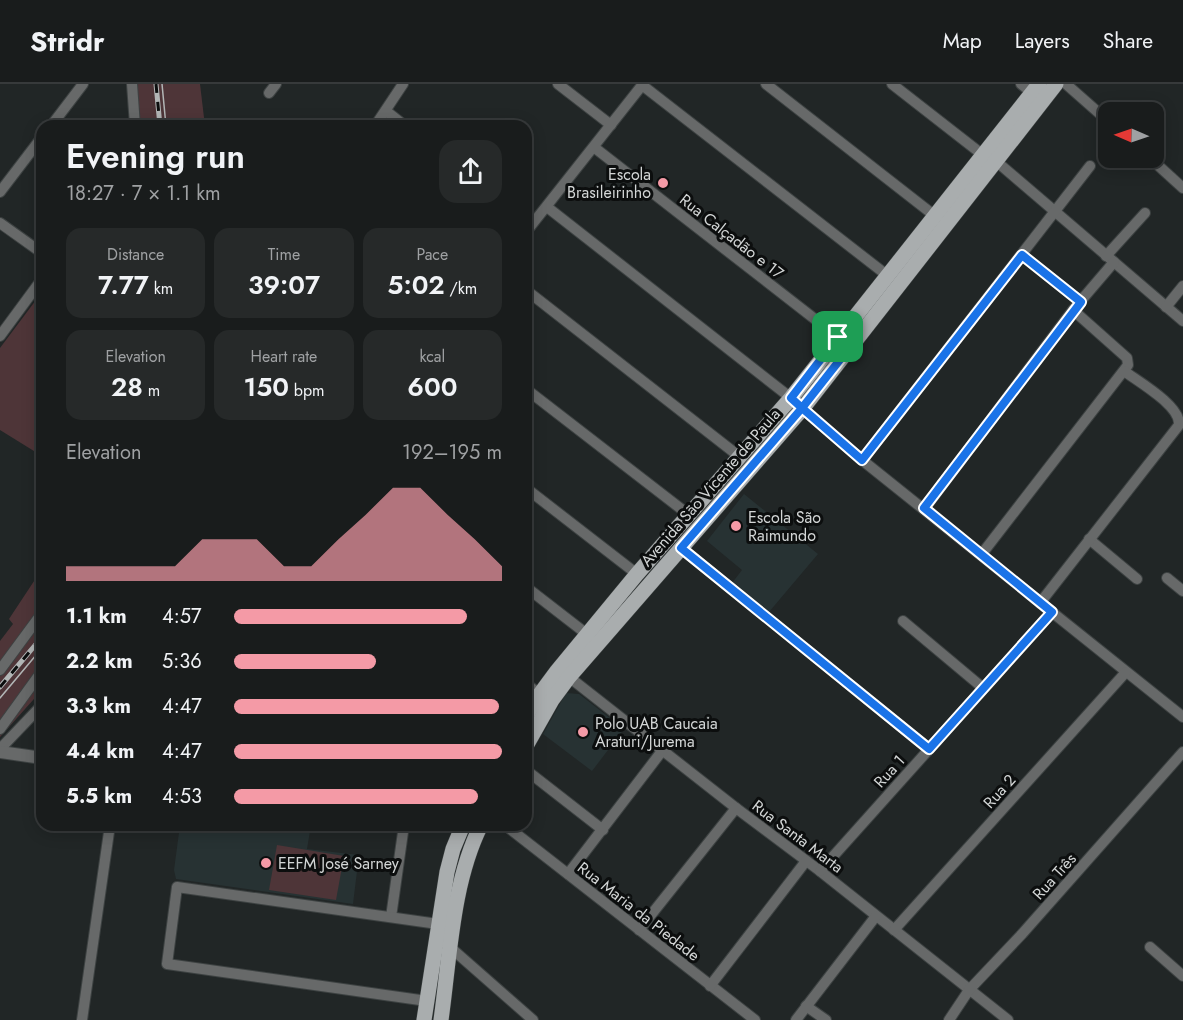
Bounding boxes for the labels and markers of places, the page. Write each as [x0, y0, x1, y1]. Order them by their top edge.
place label: Escola Brasileirinho [567, 163, 651, 204]
marker: Escola Brasileirinho [656, 176, 670, 190]
pin [812, 311, 863, 362]
place label: Escola São Raimundo [748, 506, 821, 547]
marker: Escola São Raimundo [729, 519, 743, 533]
place label: Polo UAB Caucaia Araturi/Jurema [595, 712, 718, 753]
marker: Polo UAB Caucaia Araturi/Jurema [576, 725, 590, 739]
place label: EEFM José Sarney [278, 852, 400, 875]
marker: EEFM José Sarney [259, 856, 273, 870]

